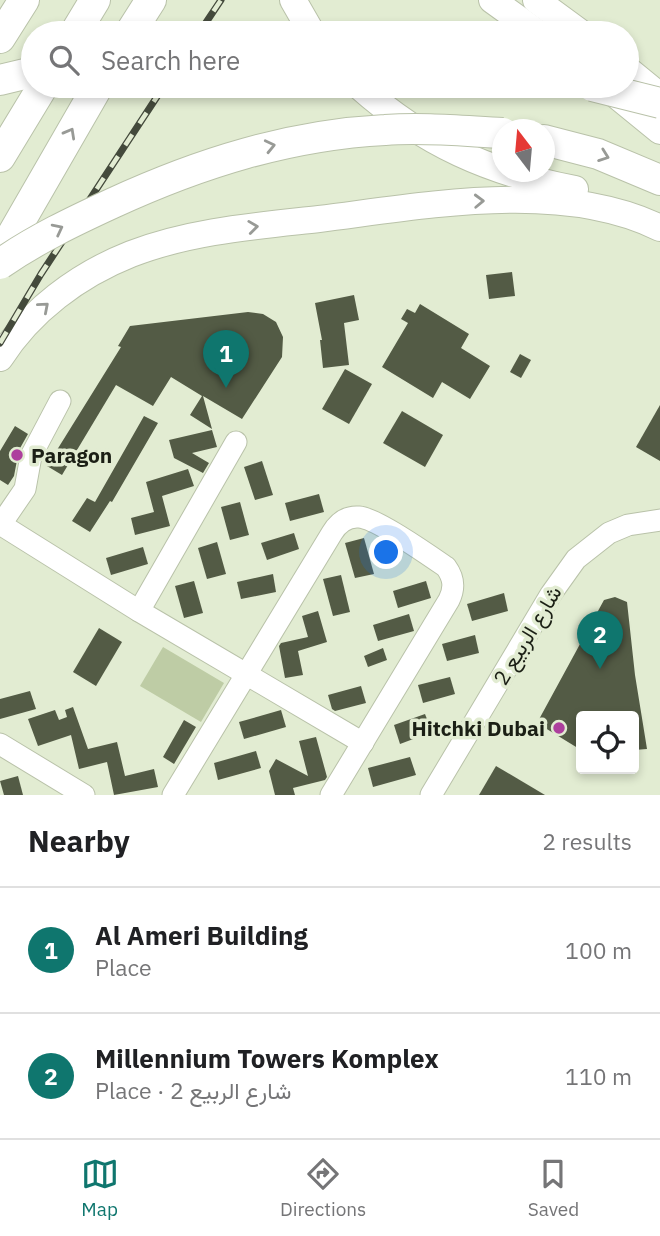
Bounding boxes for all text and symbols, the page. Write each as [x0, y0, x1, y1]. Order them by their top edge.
search box [21, 21, 639, 98]
icon: search [45, 41, 83, 79]
text: Search here [101, 43, 240, 77]
north arrow [492, 119, 555, 182]
one-way arrow [62, 128, 76, 140]
one-way arrow [264, 140, 276, 155]
one-way arrow [597, 148, 609, 162]
one-way arrow [474, 193, 485, 209]
one-way arrow [247, 219, 259, 234]
one-way arrow [51, 223, 64, 237]
one-way arrow [36, 303, 49, 315]
pin: 1 [203, 330, 249, 388]
place label: Paragon [31, 441, 112, 469]
marker: Paragon [9, 447, 25, 463]
your location [369, 535, 403, 569]
street label: شارع الربيع 2 [486, 580, 568, 690]
pin: 2 [577, 611, 623, 669]
map controls [576, 711, 639, 774]
button: locate [576, 711, 639, 774]
place label: Hitchki Dubai [412, 714, 545, 742]
marker: Hitchki Dubai [551, 720, 567, 736]
text: Nearby [28, 821, 130, 860]
text: 2 results [542, 826, 632, 856]
text: Al Ameri Building [95, 918, 308, 952]
text: 1 [44, 935, 58, 965]
text: 100 m [565, 935, 632, 965]
text: Place [95, 952, 152, 982]
text: Millennium Towers Komplex [95, 1041, 439, 1075]
text: 2 [44, 1061, 58, 1091]
text: 110 m [565, 1061, 632, 1091]
text: Place · شارع الربيع 2 [95, 1075, 291, 1105]
tab: Map [81, 1155, 119, 1221]
tab: Directions [280, 1155, 366, 1221]
tab: Saved [528, 1155, 579, 1221]

